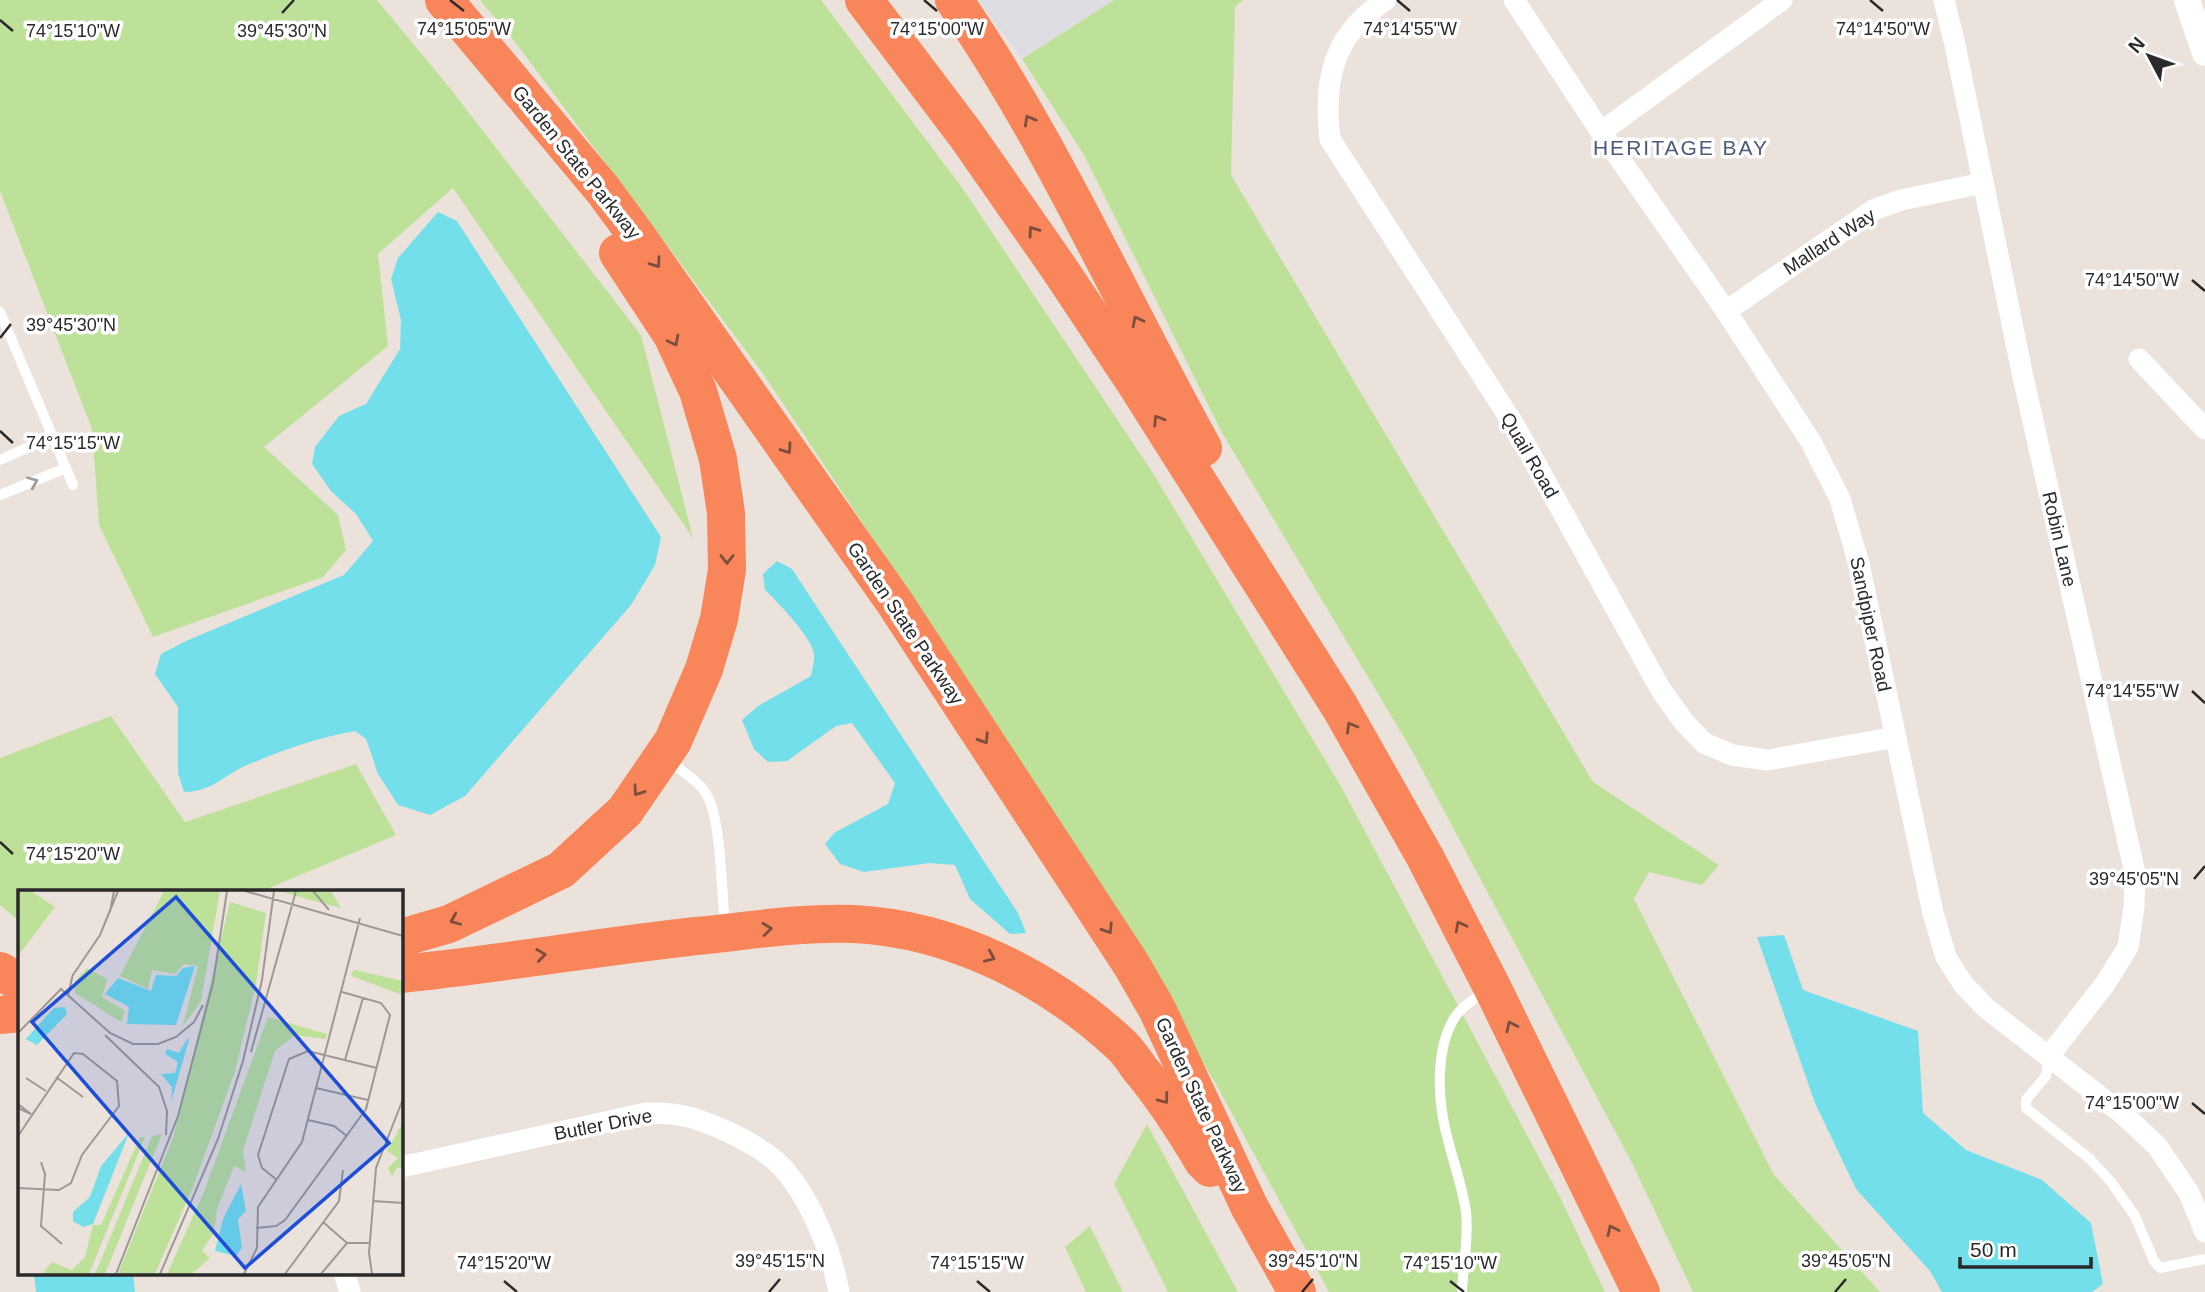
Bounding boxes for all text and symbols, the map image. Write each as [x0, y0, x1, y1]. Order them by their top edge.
text: 74°15'05"W [417, 19, 511, 39]
text: 74°15'00"W [890, 19, 984, 39]
text: 74°14'55"W [1363, 19, 1457, 39]
text: 74°14'50"W [1836, 19, 1930, 39]
text: 74°15'10"W [26, 21, 120, 41]
text: 39°45'30"N [237, 21, 327, 41]
north arrow [2114, 21, 2184, 91]
text: N [2124, 33, 2149, 57]
street label: Garden State Parkway [508, 81, 645, 244]
one-way arrow [1024, 115, 1037, 128]
district label: HERITAGE BAY [1593, 136, 1769, 159]
street label: Mallard Way [1780, 204, 1879, 279]
one-way arrow [1028, 226, 1041, 239]
one-way arrow [648, 255, 660, 268]
text: 74°14'50"W [2085, 270, 2179, 290]
text: 39°45'30"N [26, 315, 116, 335]
one-way arrow [1131, 316, 1145, 328]
one-way arrow [666, 334, 680, 346]
street label: Quail Road [1497, 409, 1562, 502]
one-way arrow [1154, 415, 1167, 428]
text: 74°15'15"W [26, 433, 120, 453]
one-way arrow [779, 441, 791, 454]
one-way arrow [26, 476, 38, 490]
street label: Robin Lane [2038, 489, 2081, 589]
street label: Garden State Parkway [843, 538, 968, 709]
one-way arrow [719, 555, 735, 565]
street label: Sandpiper Road [1846, 555, 1895, 693]
text: 74°14'55"W [2085, 681, 2179, 701]
one-way arrow [1346, 721, 1359, 734]
one-way arrow [975, 731, 988, 744]
one-way arrow [633, 784, 646, 797]
text: 74°15'20"W [26, 844, 120, 864]
text: 39°45'05"N [2089, 869, 2179, 889]
inset map [18, 890, 402, 1274]
one-way arrow [450, 912, 462, 926]
one-way arrow [761, 921, 773, 936]
one-way arrow [1100, 921, 1112, 934]
one-way arrow [1455, 921, 1469, 933]
one-way arrow [535, 948, 547, 963]
one-way arrow [983, 949, 995, 963]
street label: Garden State Parkway [1152, 1014, 1252, 1197]
one-way arrow [1506, 1021, 1520, 1033]
one-way arrow [1156, 1091, 1168, 1104]
text: 74°15'00"W [2085, 1093, 2179, 1113]
street label: Butler Drive [552, 1105, 654, 1144]
one-way arrow [1606, 1225, 1620, 1237]
scale bar [1960, 1226, 2091, 1270]
text: 50 m [1970, 1238, 2017, 1261]
text: 39°45'15"N [735, 1251, 825, 1271]
text: 39°45'10"N [1268, 1251, 1358, 1271]
text: 39°45'05"N [1801, 1251, 1891, 1271]
text: 74°15'20"W [457, 1253, 551, 1273]
text: 74°15'15"W [930, 1253, 1024, 1273]
text: 74°15'10"W [1403, 1253, 1497, 1273]

